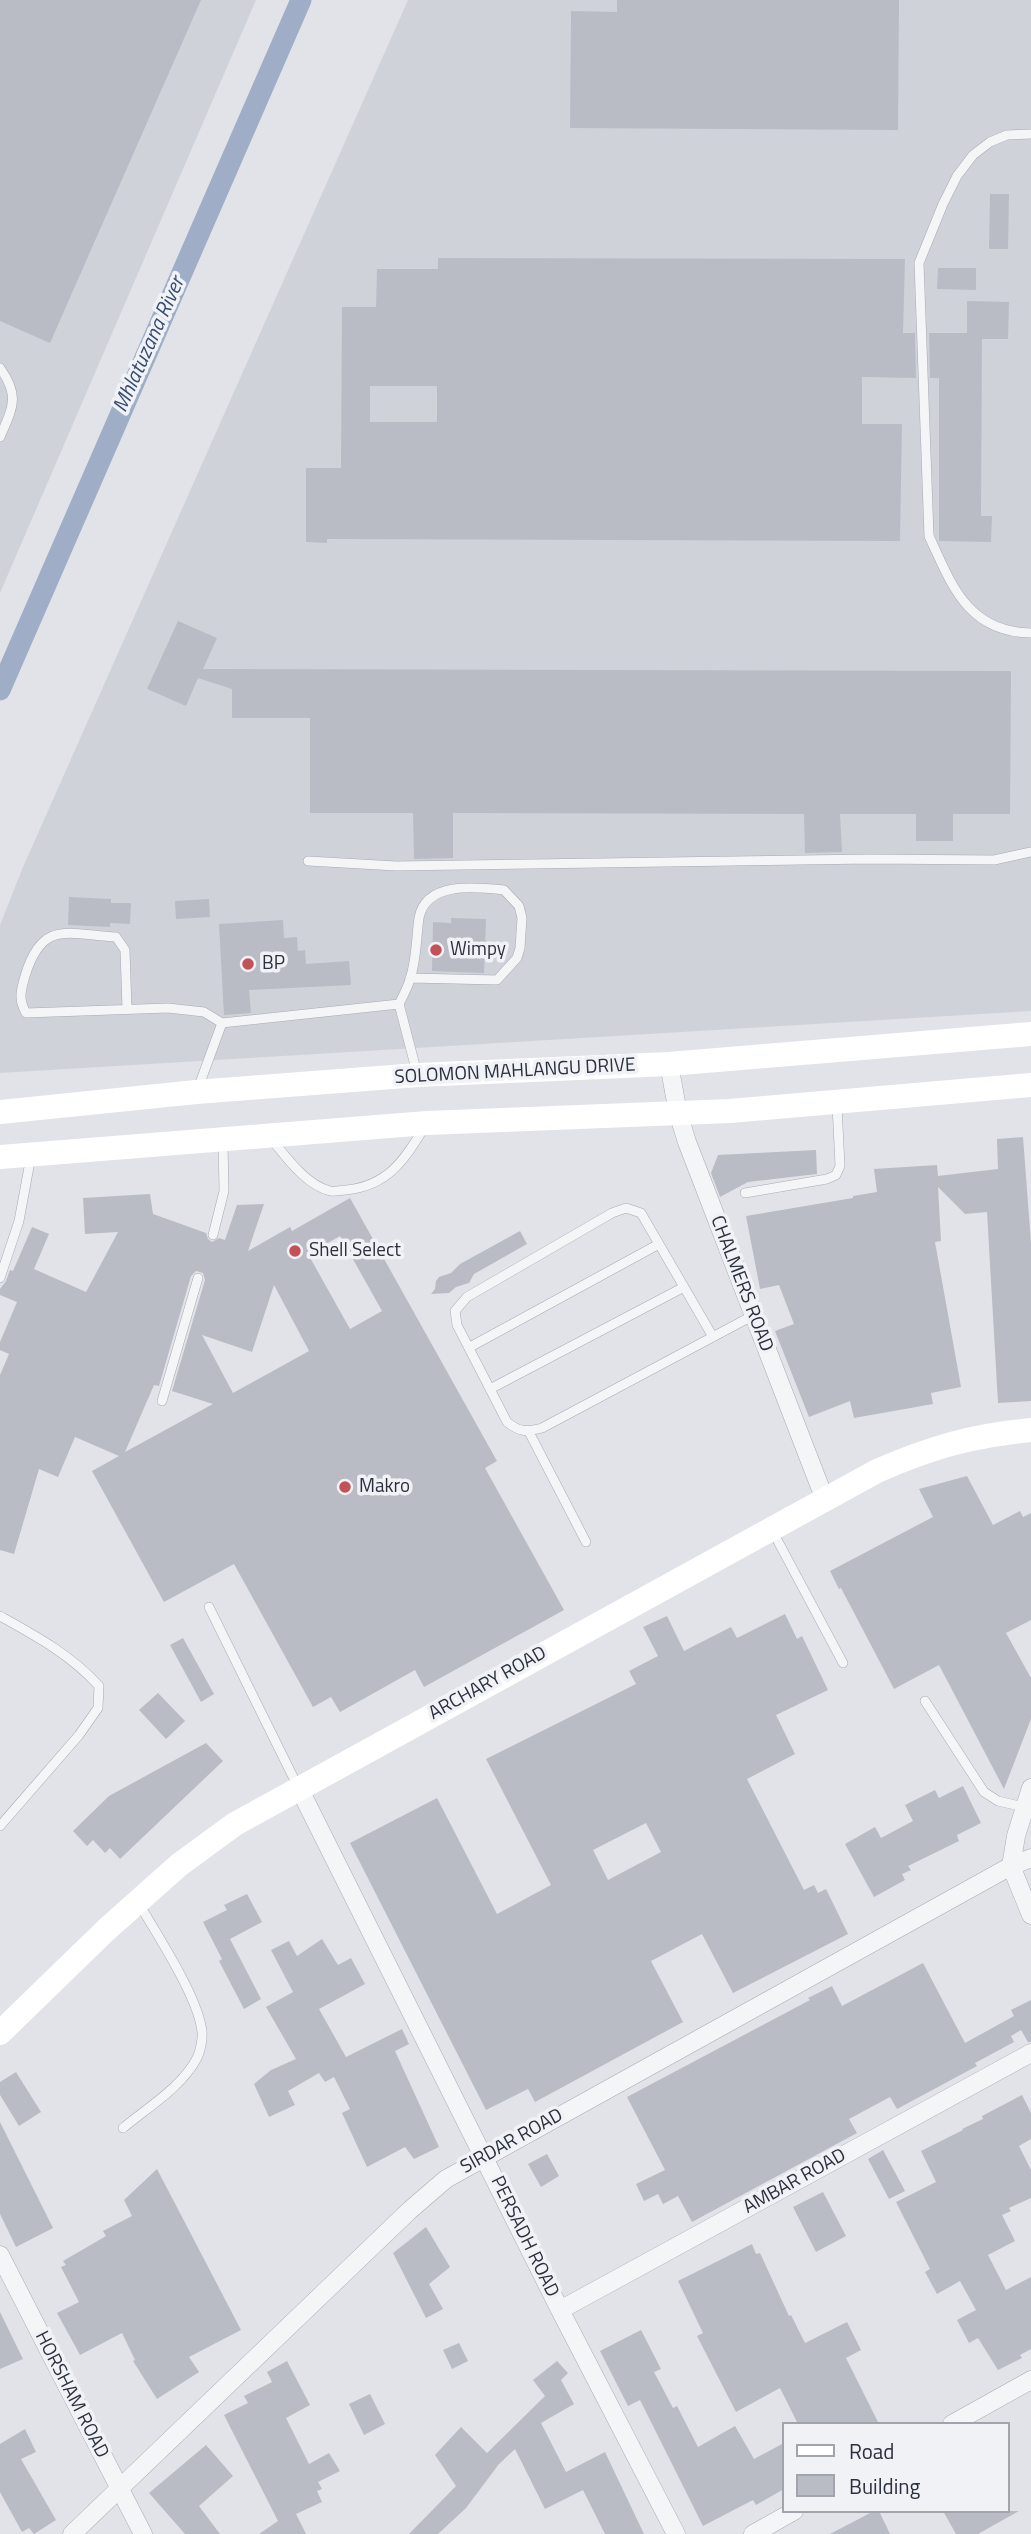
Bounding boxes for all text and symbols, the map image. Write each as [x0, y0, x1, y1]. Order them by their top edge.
water label: Mhlatuzana River [109, 273, 191, 417]
place label: Wimpy [450, 939, 506, 961]
marker: Wimpy [428, 942, 444, 958]
place label: BP [262, 953, 285, 975]
marker: BP [240, 956, 256, 972]
street label: SOLOMON MAHLANGU DRIVE [394, 1054, 636, 1090]
street label: CHALMERS ROAD [705, 1213, 777, 1355]
place label: Shell Select [309, 1240, 401, 1262]
marker: Shell Select [287, 1243, 303, 1259]
place label: Makro [359, 1476, 410, 1498]
marker: Makro [337, 1479, 353, 1495]
street label: ARCHARY ROAD [425, 1642, 551, 1726]
street label: SIRDAR ROAD [457, 2105, 567, 2179]
street label: AMBAR ROAD [740, 2144, 850, 2220]
street label: PERSADH ROAD [485, 2173, 563, 2301]
street label: HORSHAM ROAD [29, 2328, 113, 2462]
legend [782, 2422, 1010, 2513]
text: Road [849, 2435, 894, 2467]
text: Building [849, 2470, 920, 2502]

